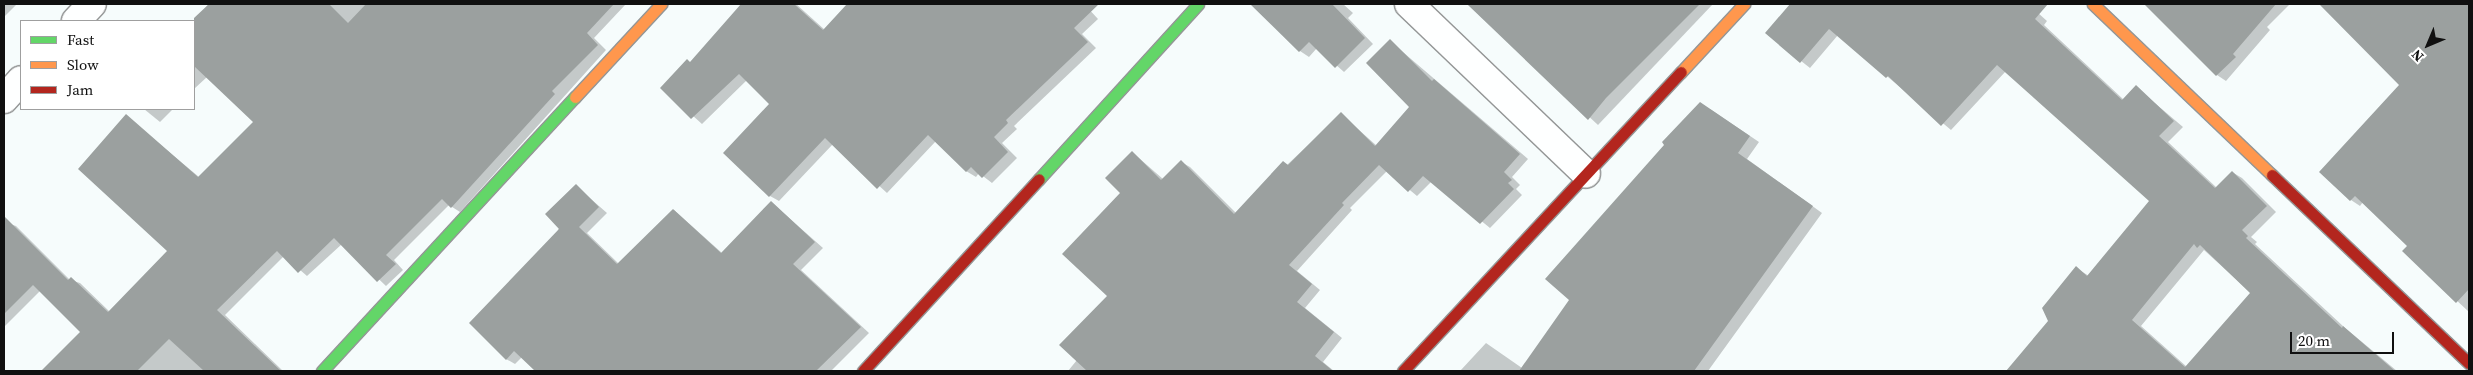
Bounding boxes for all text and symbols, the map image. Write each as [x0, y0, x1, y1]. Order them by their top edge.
legend [20, 20, 195, 110]
north arrow [2403, 20, 2453, 70]
text: Fast [67, 29, 94, 50]
text: N [2407, 45, 2428, 66]
text: Slow [67, 54, 99, 75]
text: Jam [67, 79, 93, 100]
scale bar [2293, 322, 2397, 354]
text: 20 m [2298, 330, 2330, 351]

